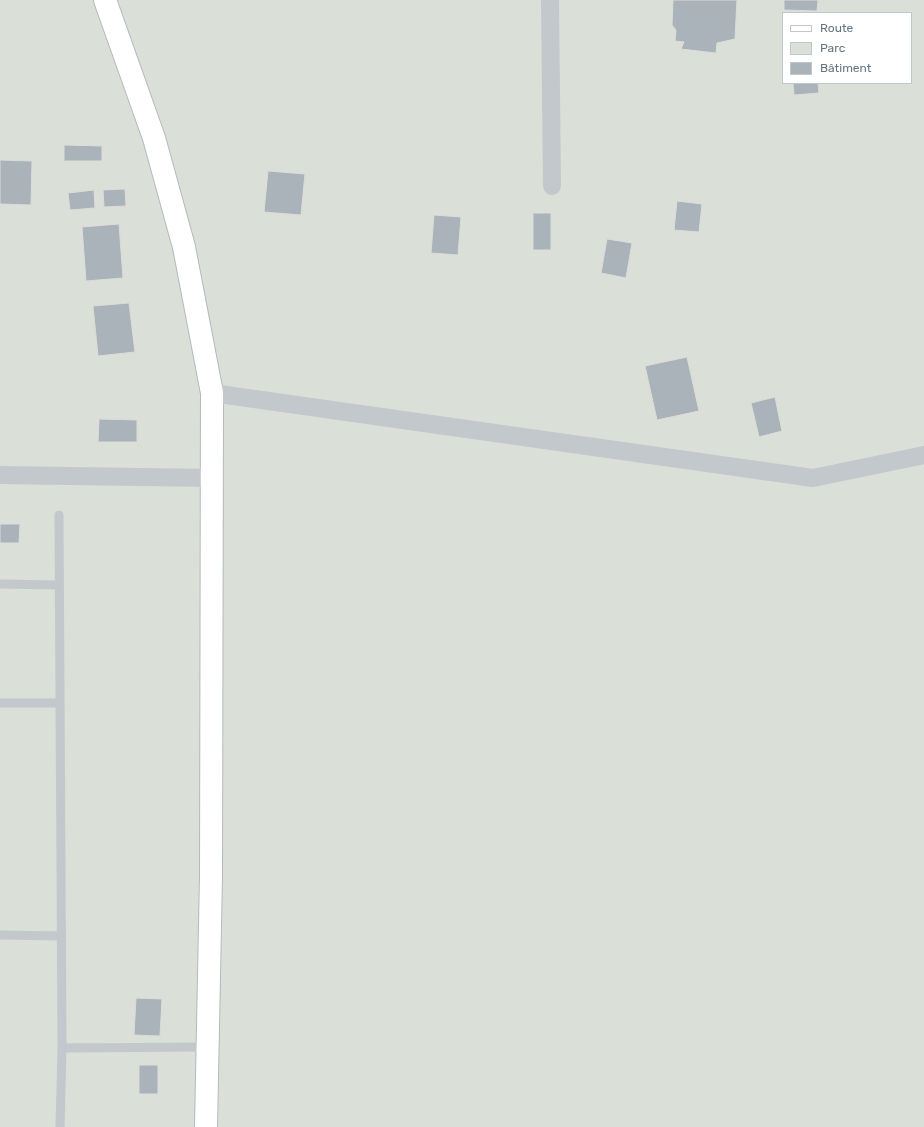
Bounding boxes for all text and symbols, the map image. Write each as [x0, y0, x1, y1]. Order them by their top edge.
legend [782, 12, 912, 84]
text: Route [820, 21, 853, 35]
text: Parc [820, 41, 845, 55]
text: Bâtiment [820, 61, 871, 75]

